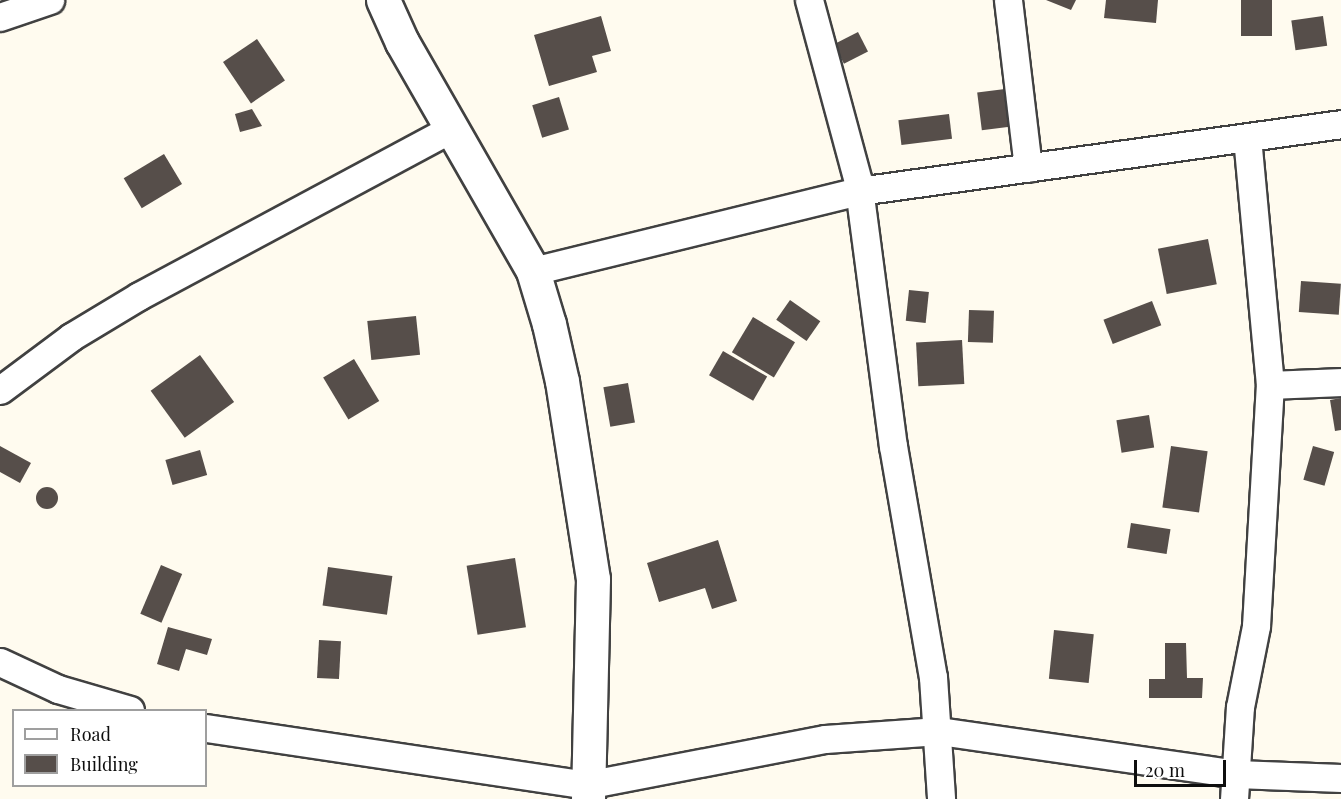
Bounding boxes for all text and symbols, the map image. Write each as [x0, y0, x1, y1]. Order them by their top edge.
legend [12, 709, 207, 787]
text: Road [70, 722, 111, 746]
scale bar [1137, 748, 1228, 786]
text: Building [70, 752, 138, 776]
text: 20 m [1145, 758, 1185, 782]

